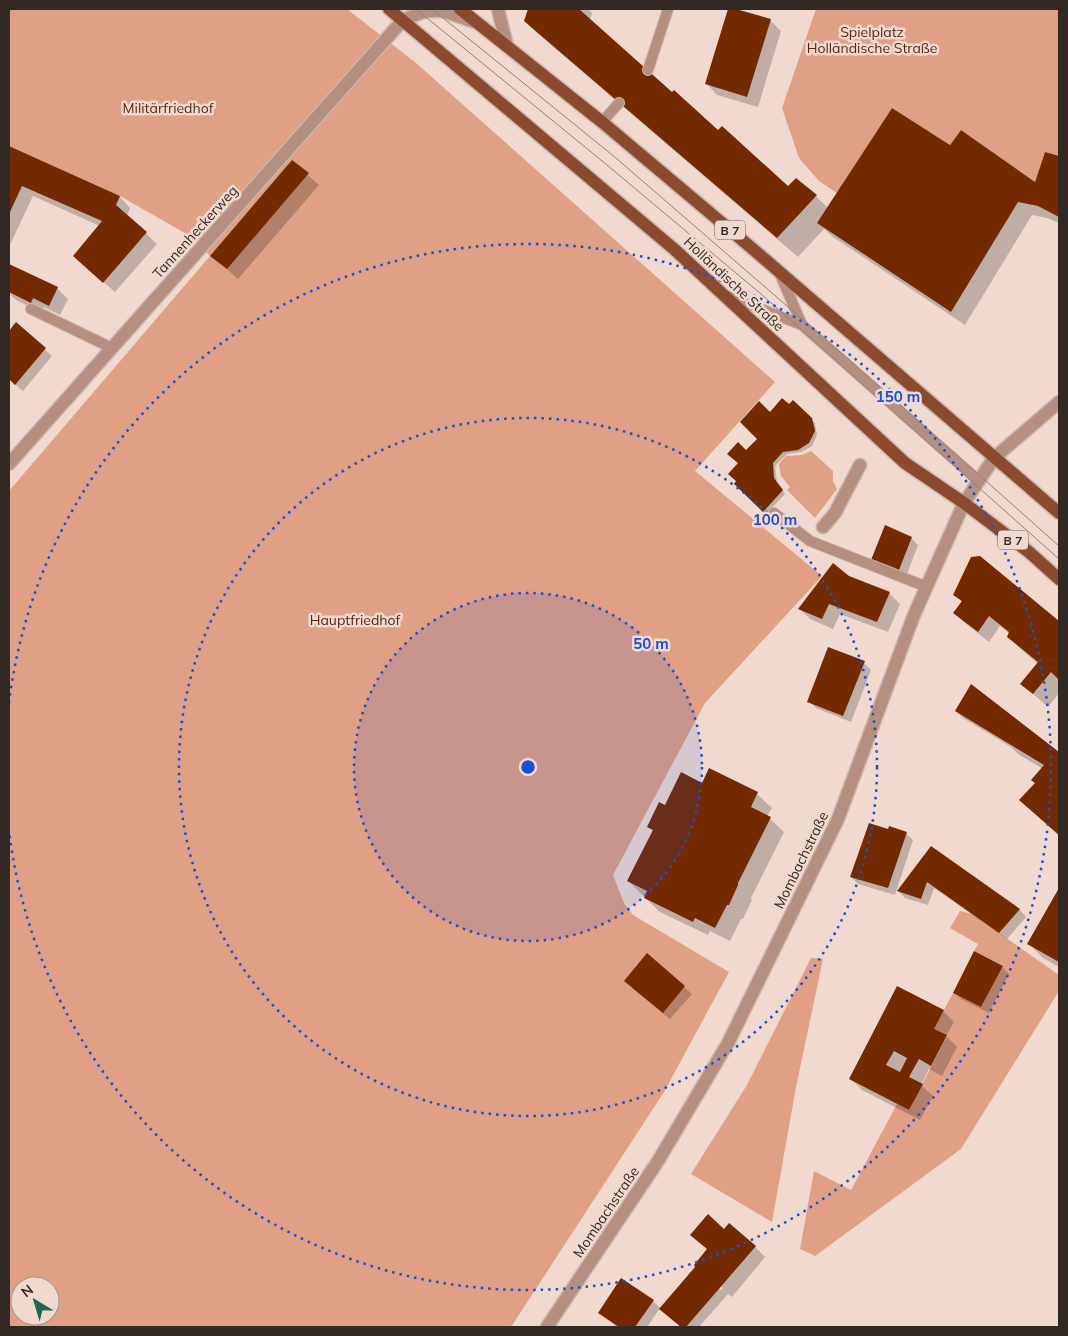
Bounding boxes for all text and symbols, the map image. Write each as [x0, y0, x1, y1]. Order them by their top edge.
park label: Spielplatz Holländische Straße [807, 23, 937, 57]
park label: Militärfriedhof [123, 99, 214, 117]
street label: Tannenheckerweg [148, 182, 242, 282]
road number: B 7 [715, 220, 745, 240]
street label: Holländische Straße [680, 233, 788, 335]
text: 150 m [876, 387, 920, 406]
text: 100 m [753, 510, 797, 529]
road number: B 7 [998, 530, 1028, 550]
park label: Hauptfriedhof [310, 611, 401, 629]
text: 50 m [633, 634, 669, 653]
centre of rings [519, 758, 537, 776]
street label: Mombachstraße [770, 808, 832, 912]
street label: Mombachstraße [569, 1163, 643, 1261]
north arrow [10, 1276, 60, 1326]
text: N [17, 1280, 37, 1301]

